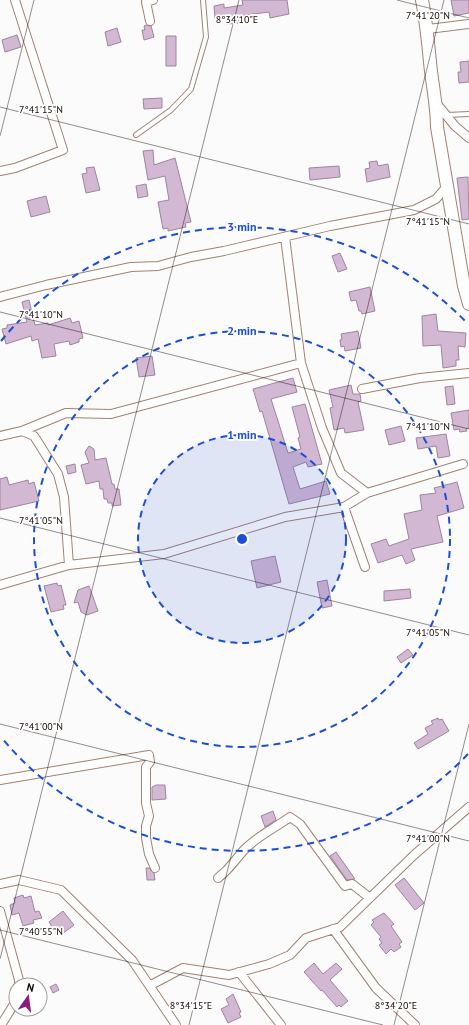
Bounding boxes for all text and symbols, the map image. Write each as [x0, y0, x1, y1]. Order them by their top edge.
text: 7°41'20"N [406, 9, 450, 22]
text: 8°34'10"E [216, 13, 258, 26]
text: 7°41'15"N [19, 103, 63, 116]
text: 7°41'15"N [406, 215, 450, 228]
text: 3 min [227, 219, 257, 234]
text: 7°41'10"N [19, 308, 63, 321]
text: 2 min [227, 323, 257, 338]
text: 7°41'10"N [406, 420, 450, 433]
text: 1 min [227, 427, 257, 442]
text: 7°41'05"N [19, 514, 63, 527]
centre of rings [235, 532, 249, 546]
text: 7°41'05"N [406, 626, 450, 639]
text: 7°41'00"N [19, 720, 63, 733]
text: 7°41'00"N [406, 832, 450, 845]
text: 7°40'55"N [19, 925, 63, 938]
north arrow [8, 977, 48, 1017]
text: N [25, 980, 36, 995]
text: 8°34'15"E [170, 999, 212, 1012]
text: 8°34'20"E [375, 999, 417, 1012]

